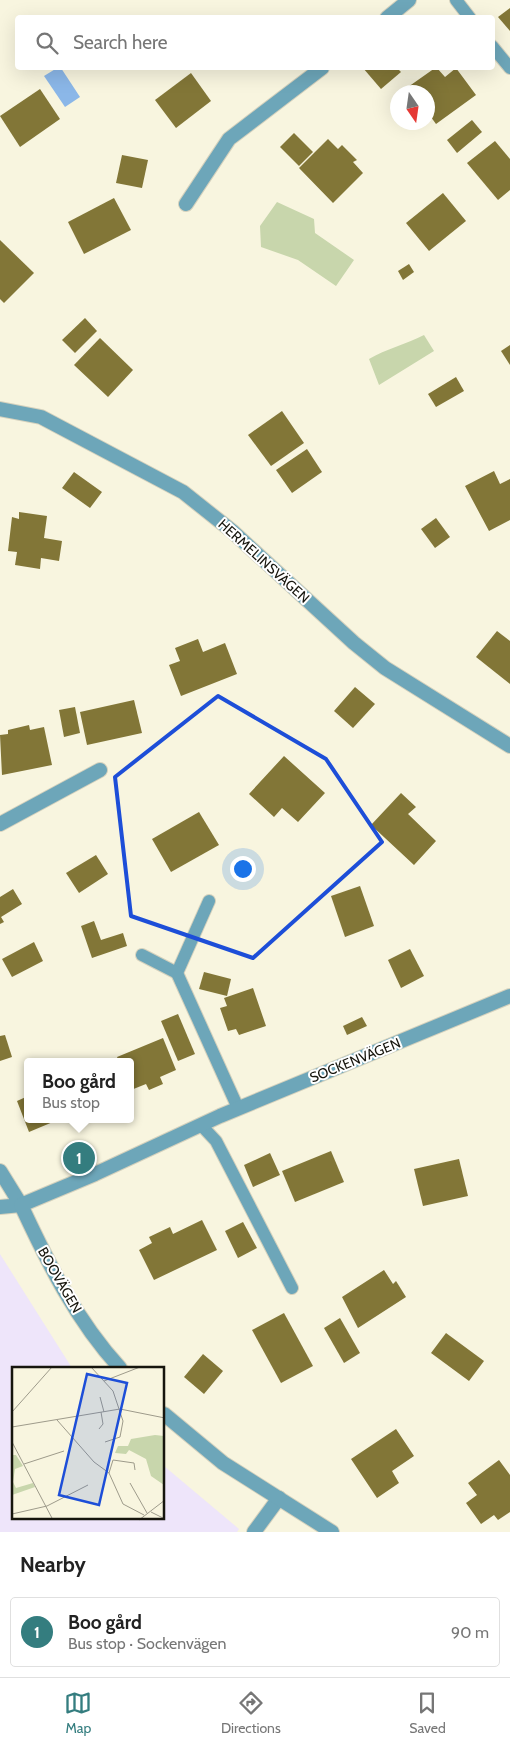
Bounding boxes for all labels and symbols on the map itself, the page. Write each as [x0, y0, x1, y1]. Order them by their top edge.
north arrow [390, 85, 435, 130]
street label: HERMELINSVÄGEN [214, 515, 314, 607]
your location [230, 856, 256, 882]
street label: SOCKENVÄGEN [307, 1034, 403, 1086]
pin: 1 [63, 1139, 95, 1177]
street label: BOOVÄGEN [34, 1244, 86, 1316]
inset map [12, 1367, 165, 1520]

